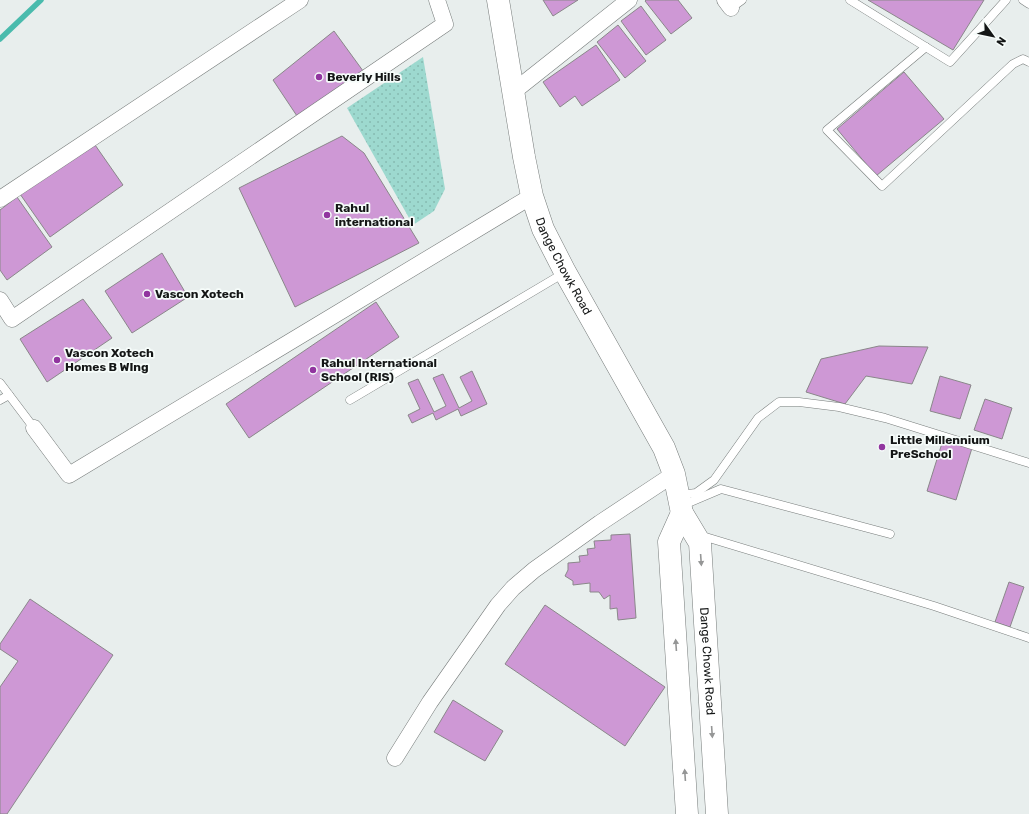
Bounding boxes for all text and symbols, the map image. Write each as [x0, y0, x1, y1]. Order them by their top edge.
north arrow [973, 16, 1013, 56]
text: N [993, 34, 1009, 48]
place label: Beverly Hills [327, 70, 401, 84]
marker: Beverly Hills [314, 72, 324, 82]
place label: Rahul international [335, 201, 414, 229]
marker: Rahul international [322, 210, 332, 220]
street label: Dange Chowk Road [533, 216, 595, 317]
place label: Vascon Xotech [155, 287, 244, 301]
marker: Vascon Xotech [142, 289, 152, 299]
place label: Vascon Xotech Homes B WIng [65, 346, 154, 374]
marker: Vascon Xotech Homes B WIng [52, 355, 62, 365]
place label: Rahul International School (RIS) [321, 356, 437, 384]
marker: Rahul International School (RIS) [308, 365, 318, 375]
place label: Little Millennium PreSchool [890, 433, 990, 461]
marker: Little Millennium PreSchool [877, 442, 887, 452]
one-way arrow [698, 554, 705, 566]
street label: Dange Chowk Road [697, 607, 718, 716]
one-way arrow [672, 639, 679, 651]
one-way arrow [709, 726, 715, 739]
one-way arrow [681, 769, 688, 781]

